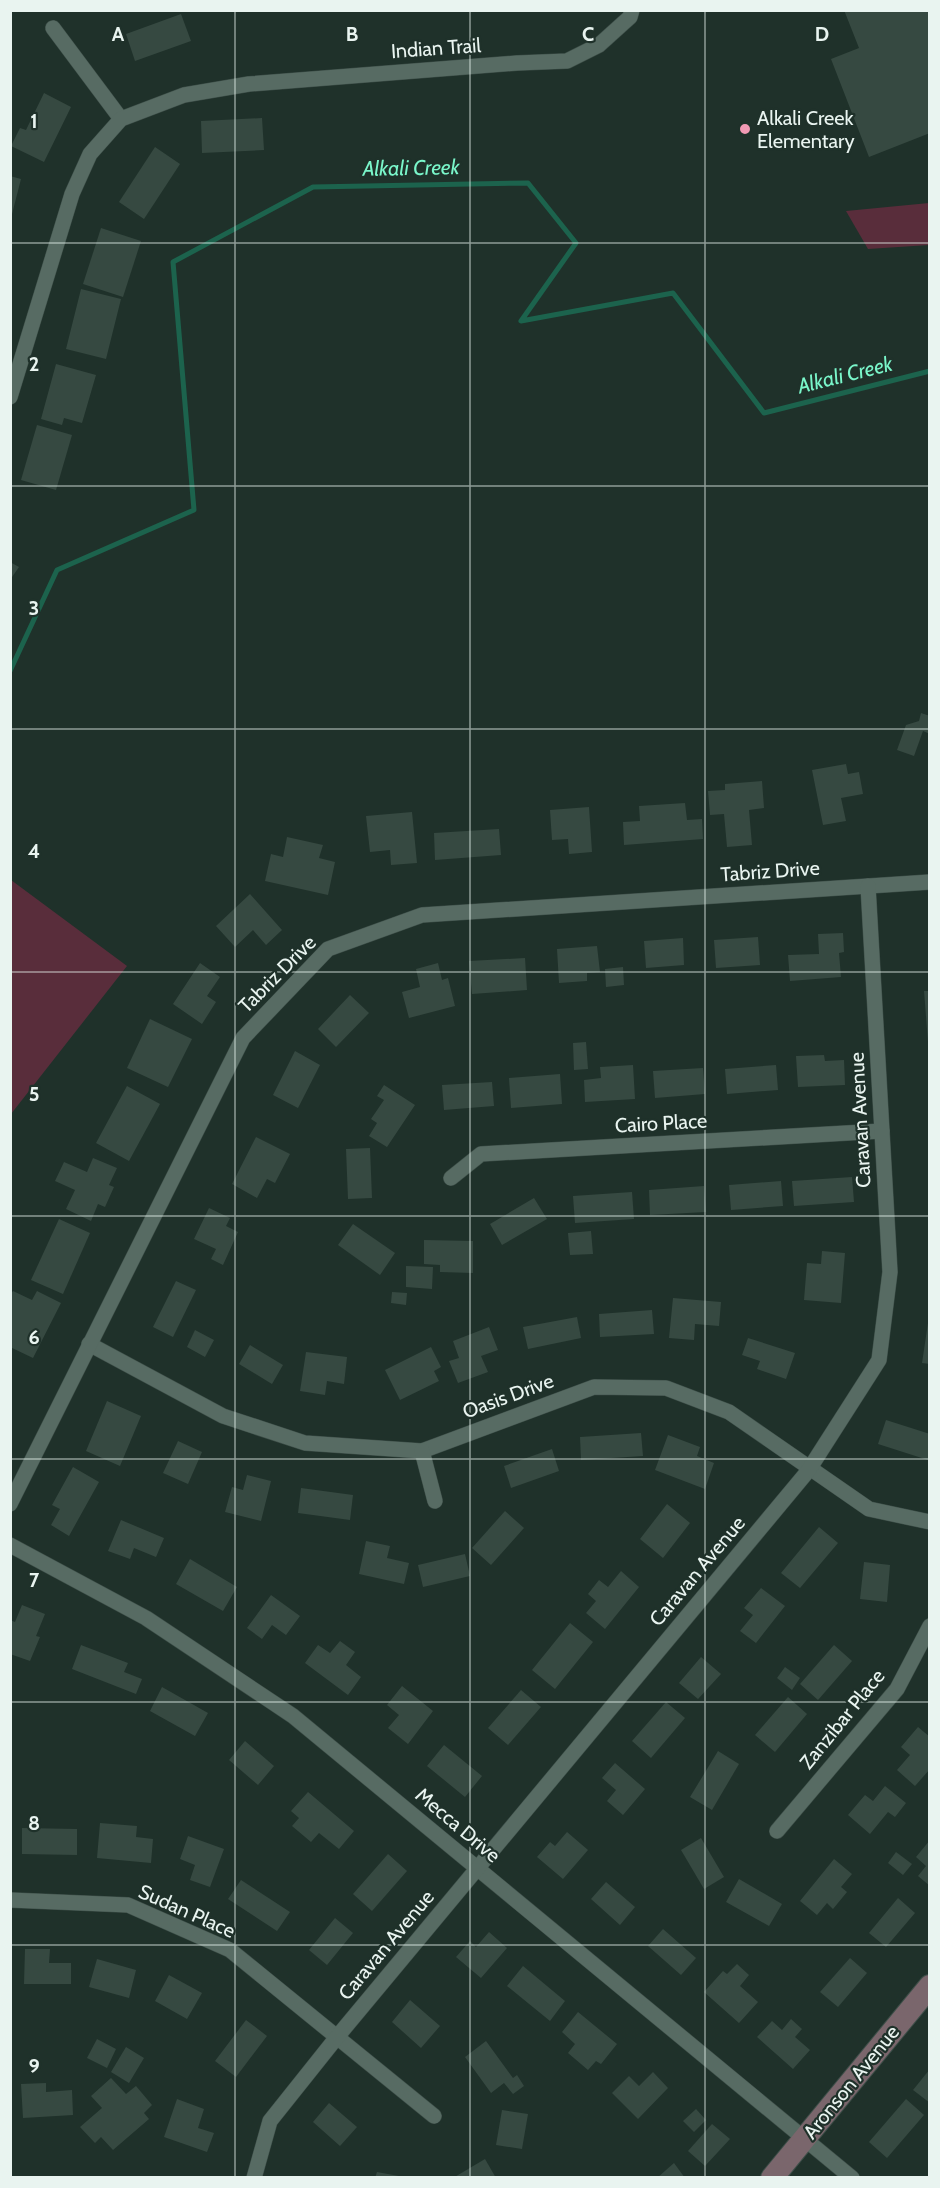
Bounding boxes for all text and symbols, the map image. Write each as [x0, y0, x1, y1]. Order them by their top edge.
text: A [112, 22, 125, 46]
text: B [346, 22, 358, 46]
text: C [582, 22, 594, 46]
text: D [815, 22, 829, 46]
street label: Indian Trail [390, 33, 482, 63]
place label: Alkali Creek Elementary [757, 106, 855, 153]
text: 1 [30, 109, 38, 133]
marker: Alkali Creek Elementary [738, 122, 752, 136]
water label: Alkali Creek [361, 154, 461, 181]
water label: Alkali Creek [794, 350, 896, 399]
text: 2 [29, 352, 39, 376]
text: 3 [29, 596, 39, 620]
text: 4 [28, 839, 40, 863]
street label: Tabriz Drive [720, 856, 820, 886]
street label: Tabriz Drive [233, 930, 321, 1018]
street label: Caravan Avenue [844, 1052, 876, 1188]
text: 5 [29, 1082, 39, 1106]
street label: Cairo Place [614, 1109, 708, 1137]
text: 6 [28, 1325, 40, 1349]
street label: Oasis Drive [459, 1368, 557, 1424]
street label: Caravan Avenue [644, 1511, 750, 1631]
text: 7 [29, 1568, 40, 1592]
street label: Zanzibar Place [794, 1664, 890, 1774]
street label: Mecca Drive [411, 1783, 505, 1867]
text: 8 [28, 1811, 40, 1835]
street label: Sudan Place [135, 1879, 239, 1943]
street label: Caravan Avenue [333, 1885, 439, 2005]
street label: Aronson Avenue [798, 2020, 904, 2144]
text: 9 [28, 2054, 40, 2078]

